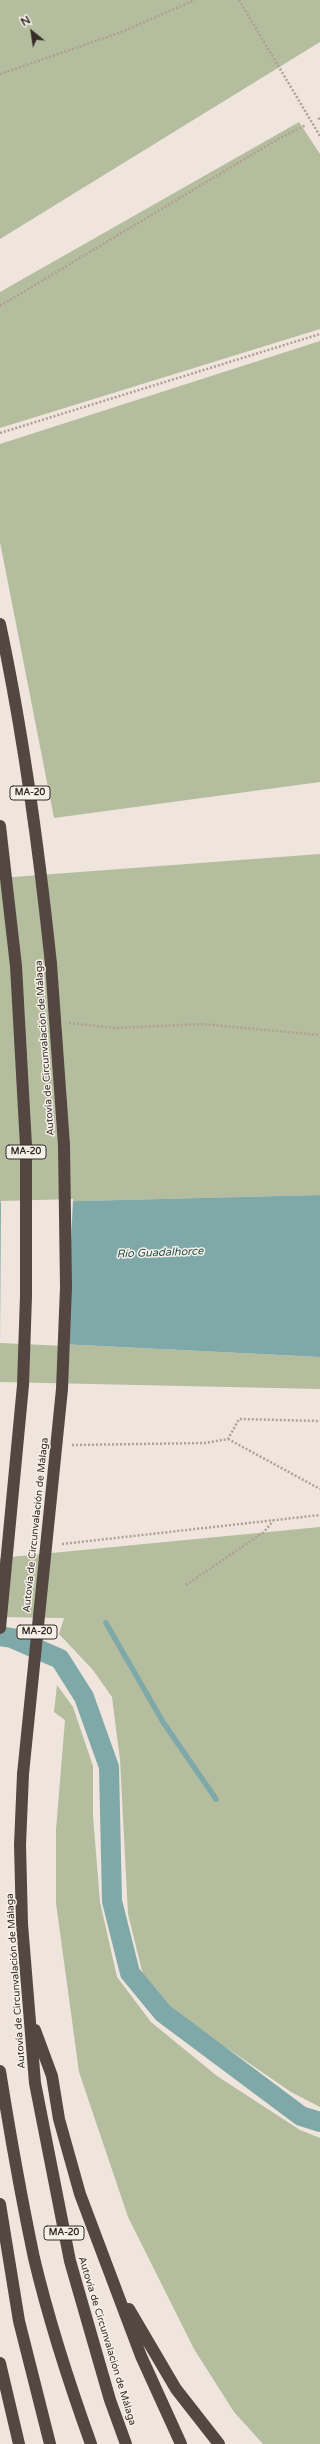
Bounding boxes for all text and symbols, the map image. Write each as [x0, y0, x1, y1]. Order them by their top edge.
north arrow [12, 12, 52, 52]
text: N [19, 13, 33, 29]
road number: MA-20 [10, 786, 50, 800]
street label: Autovía de Circunvalación de Málaga [33, 960, 57, 1136]
road number: MA-20 [6, 1145, 46, 1159]
water label: Río Guadalhorce [116, 1245, 204, 1261]
street label: Autovía de Circunvalación de Málaga [21, 1437, 51, 1613]
road number: MA-20 [17, 1625, 57, 1639]
street label: Autovía de Circunvalación de Málaga [4, 1893, 28, 2069]
road number: MA-20 [44, 2226, 84, 2240]
street label: Autovía de Circunvalación de Málaga [76, 2255, 138, 2427]

